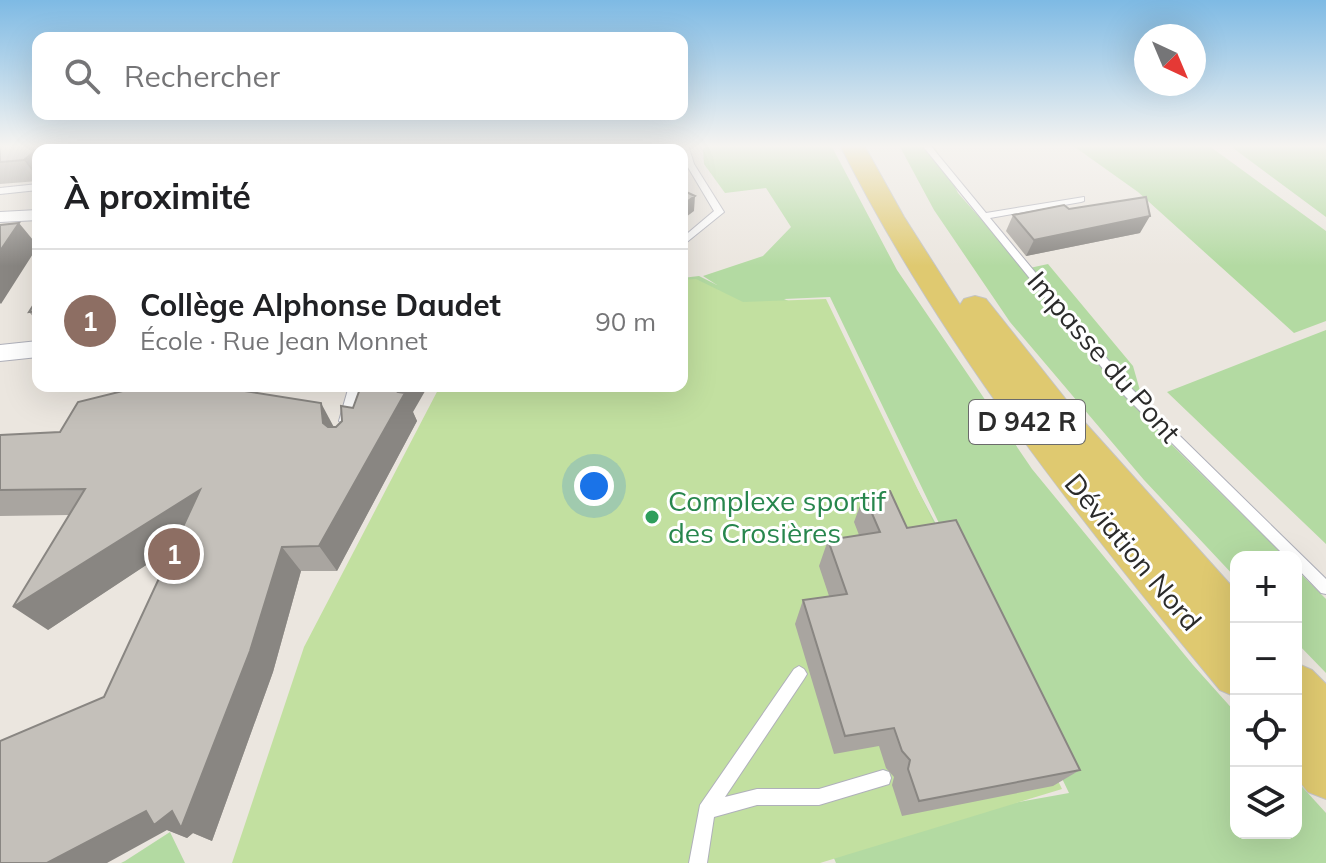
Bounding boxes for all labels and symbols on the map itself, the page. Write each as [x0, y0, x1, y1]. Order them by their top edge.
north arrow [1134, 24, 1206, 96]
street label: Impasse du Pont [1020, 264, 1189, 450]
road number: D 942 R [969, 400, 1085, 444]
your location [574, 466, 614, 506]
street label: Déviation Nord [1058, 466, 1209, 637]
place label: Complexe sportif des Crosières [668, 483, 887, 550]
marker: Complexe sportif des Crosières [643, 508, 661, 526]
pin: 1 [148, 524, 200, 584]

